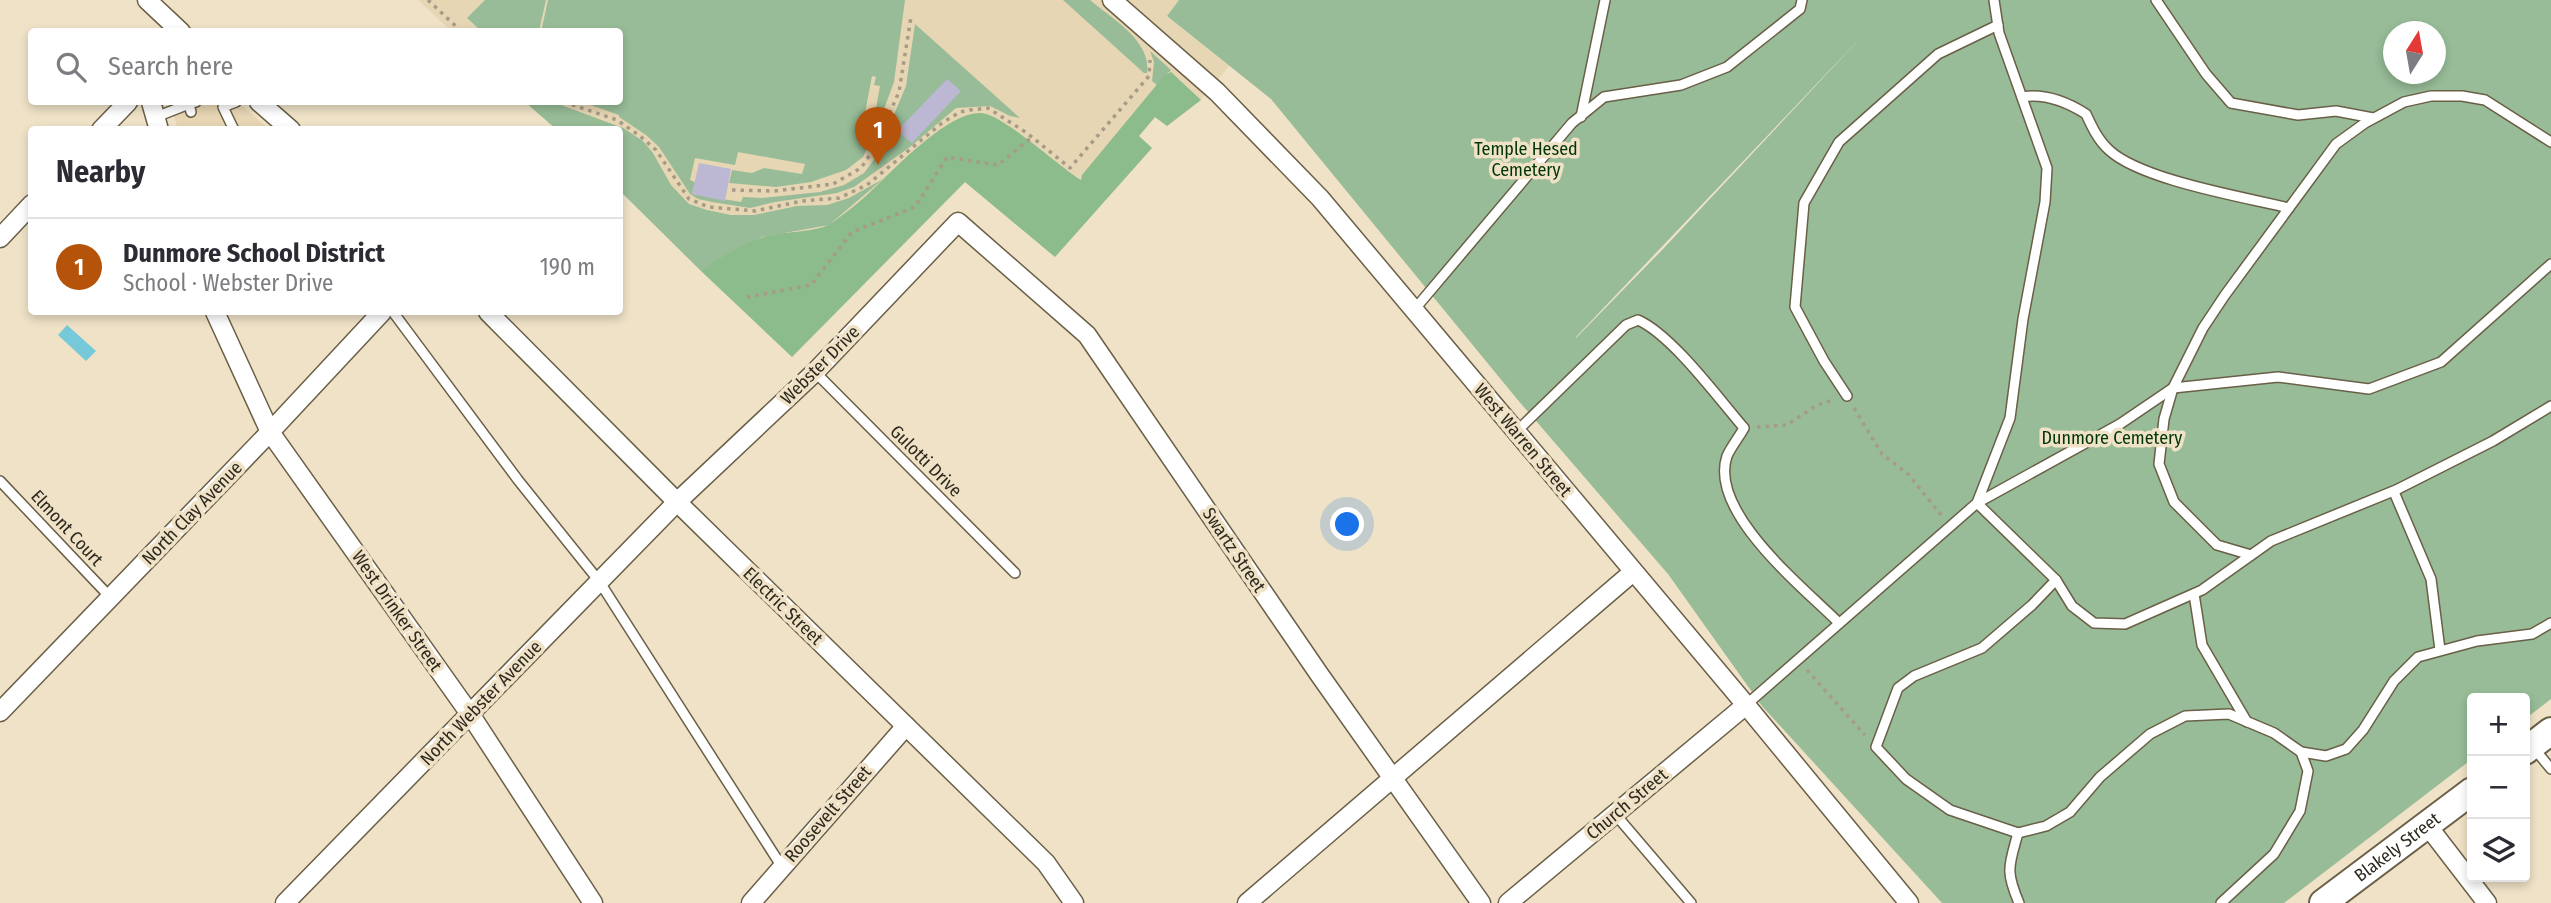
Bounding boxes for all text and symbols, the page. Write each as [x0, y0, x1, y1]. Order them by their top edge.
north arrow [2383, 21, 2446, 84]
search box [28, 28, 623, 105]
icon: search [52, 48, 90, 86]
text: Search here [108, 51, 233, 82]
pin: 1 [855, 107, 901, 165]
park label: Temple Hesed Cemetery [1474, 138, 1578, 181]
text: Nearby [56, 154, 145, 190]
text: Dunmore School District [123, 238, 385, 269]
text: 1 [74, 253, 84, 281]
text: 190 m [540, 253, 595, 281]
text: School · Webster Drive [123, 269, 333, 297]
street label: Webster Drive [776, 321, 864, 409]
street label: West Warren Street [1469, 379, 1577, 501]
street label: Gulotti Drive [886, 421, 967, 502]
park label: Dunmore Cemetery [2042, 427, 2182, 449]
street label: North Clay Avenue [137, 457, 247, 569]
street label: Elmont Court [26, 485, 108, 571]
street label: Swartz Street [1198, 504, 1270, 596]
your location [1330, 507, 1364, 541]
street label: West Drinker Street [347, 546, 447, 676]
street label: Electric Street [738, 562, 828, 650]
street label: North Webster Avenue [416, 636, 546, 770]
map controls [2467, 693, 2530, 882]
button: + [2467, 693, 2530, 756]
button: − [2467, 756, 2530, 819]
street label: Roosevelt Street [780, 761, 876, 867]
street label: Church Street [1582, 764, 1672, 844]
street label: Blakely Street [2350, 808, 2445, 886]
button: layers [2467, 819, 2530, 882]

